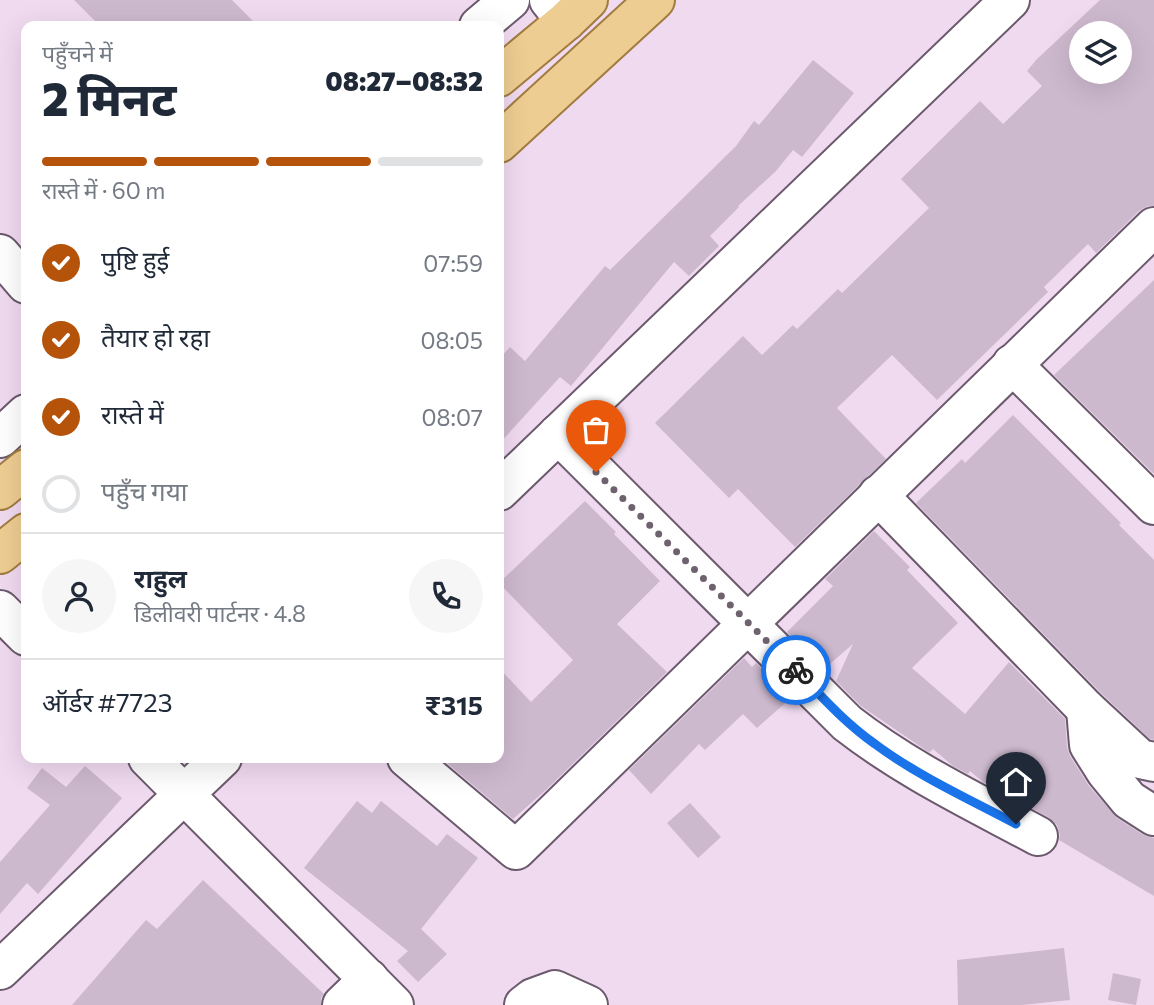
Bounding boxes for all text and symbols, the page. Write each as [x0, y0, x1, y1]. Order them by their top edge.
map controls [1069, 21, 1132, 84]
button: layers [1069, 21, 1132, 84]
text: पहुँचने में [42, 39, 113, 67]
text: 08:27–08:32 [325, 65, 483, 96]
text: 2 मिनट [42, 69, 176, 125]
text: रास्ते में · 60 m [42, 176, 165, 204]
icon: check [42, 244, 80, 282]
text: पुष्टि हुई [101, 244, 169, 275]
text: 07:59 [423, 249, 483, 277]
icon: check [42, 321, 80, 359]
text: तैयार हो रहा [101, 321, 210, 352]
text: 08:05 [420, 326, 483, 354]
icon: check [42, 398, 80, 436]
text: रास्ते में [101, 398, 164, 429]
pin [566, 400, 626, 472]
text: 08:07 [422, 403, 483, 431]
icon: bag [577, 411, 615, 449]
text: पहुँच गया [101, 475, 188, 506]
button: person [42, 559, 116, 633]
button: phone [409, 559, 483, 633]
text: राहुल [134, 562, 187, 593]
text: डिलीवरी पार्टनर · 4.8 [134, 599, 306, 627]
courier [761, 635, 831, 705]
icon: bike [777, 651, 815, 689]
text: ऑर्डर #7723 [42, 686, 173, 717]
text: ₹315 [425, 689, 483, 720]
pin [986, 752, 1046, 824]
icon: home [997, 763, 1035, 801]

